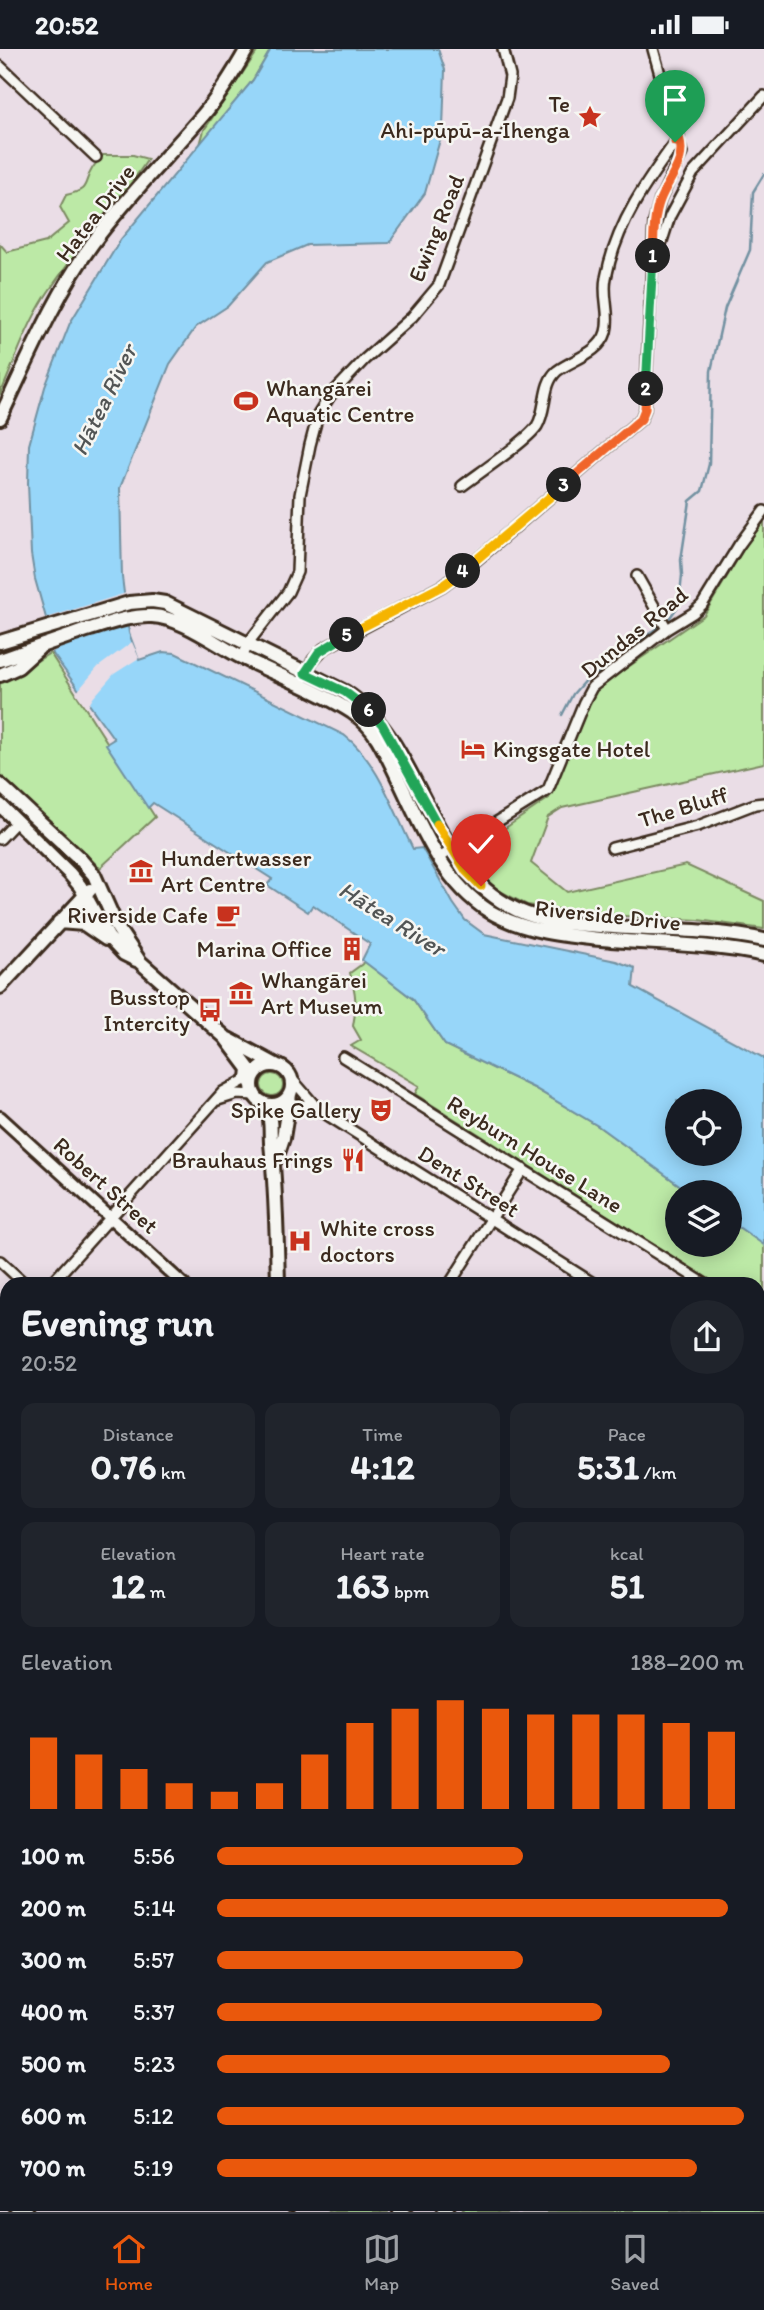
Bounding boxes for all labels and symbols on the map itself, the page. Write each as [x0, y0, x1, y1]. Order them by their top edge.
pin [645, 70, 705, 142]
place label: Te Ahi-pūpū-a-Ihenga [381, 90, 570, 144]
place icon: Te Ahi-pūpū-a-Ihenga [576, 103, 604, 131]
street label: Hatea Drive [49, 159, 141, 267]
street label: Ewing Road [402, 170, 470, 286]
pin: 1 [636, 239, 670, 273]
water label: Hātea River [64, 337, 144, 460]
pin: 2 [628, 371, 664, 407]
place label: Whangārei Aquatic Centre [266, 374, 414, 428]
sports icon: Whangārei Aquatic Centre [232, 387, 260, 415]
pin: 3 [546, 467, 582, 502]
pin: 4 [446, 553, 480, 589]
street label: Dundas Road [575, 580, 694, 684]
pin: 5 [330, 617, 364, 653]
pin: 6 [352, 693, 386, 727]
hotel icon: Kingsgate Hotel [459, 735, 487, 763]
place label: Kingsgate Hotel [493, 735, 651, 763]
street label: The Bluff [635, 780, 731, 834]
pin [451, 814, 511, 886]
place label: Hundertwasser Art Centre [161, 844, 312, 898]
museum icon: Hundertwasser Art Centre [127, 857, 155, 885]
water label: Hātea River [334, 875, 453, 964]
street label: Riverside Drive [534, 893, 682, 937]
place label: Riverside Cafe [67, 901, 208, 929]
cafe icon: Riverside Cafe [214, 901, 242, 929]
place label: Marina Office [196, 935, 332, 963]
building icon: Marina Office [338, 935, 366, 963]
place label: Whangārei Art Museum [261, 966, 383, 1020]
museum icon: Whangārei Art Museum [227, 979, 255, 1007]
place label: Busstop Intercity [104, 983, 190, 1037]
bus stop icon: Busstop Intercity [196, 996, 224, 1024]
street label: Reyburn House Lane [442, 1089, 628, 1219]
place label: Spike Gallery [231, 1096, 361, 1124]
theatre icon: Spike Gallery [367, 1096, 395, 1124]
street label: Robert Street [48, 1131, 165, 1240]
street label: Dent Street [413, 1139, 525, 1223]
place label: Brauhaus Frings [172, 1146, 333, 1174]
restaurant icon: Brauhaus Frings [339, 1146, 367, 1174]
place label: White cross doctors [320, 1214, 435, 1268]
hospital icon: White cross doctors [286, 1227, 314, 1255]

